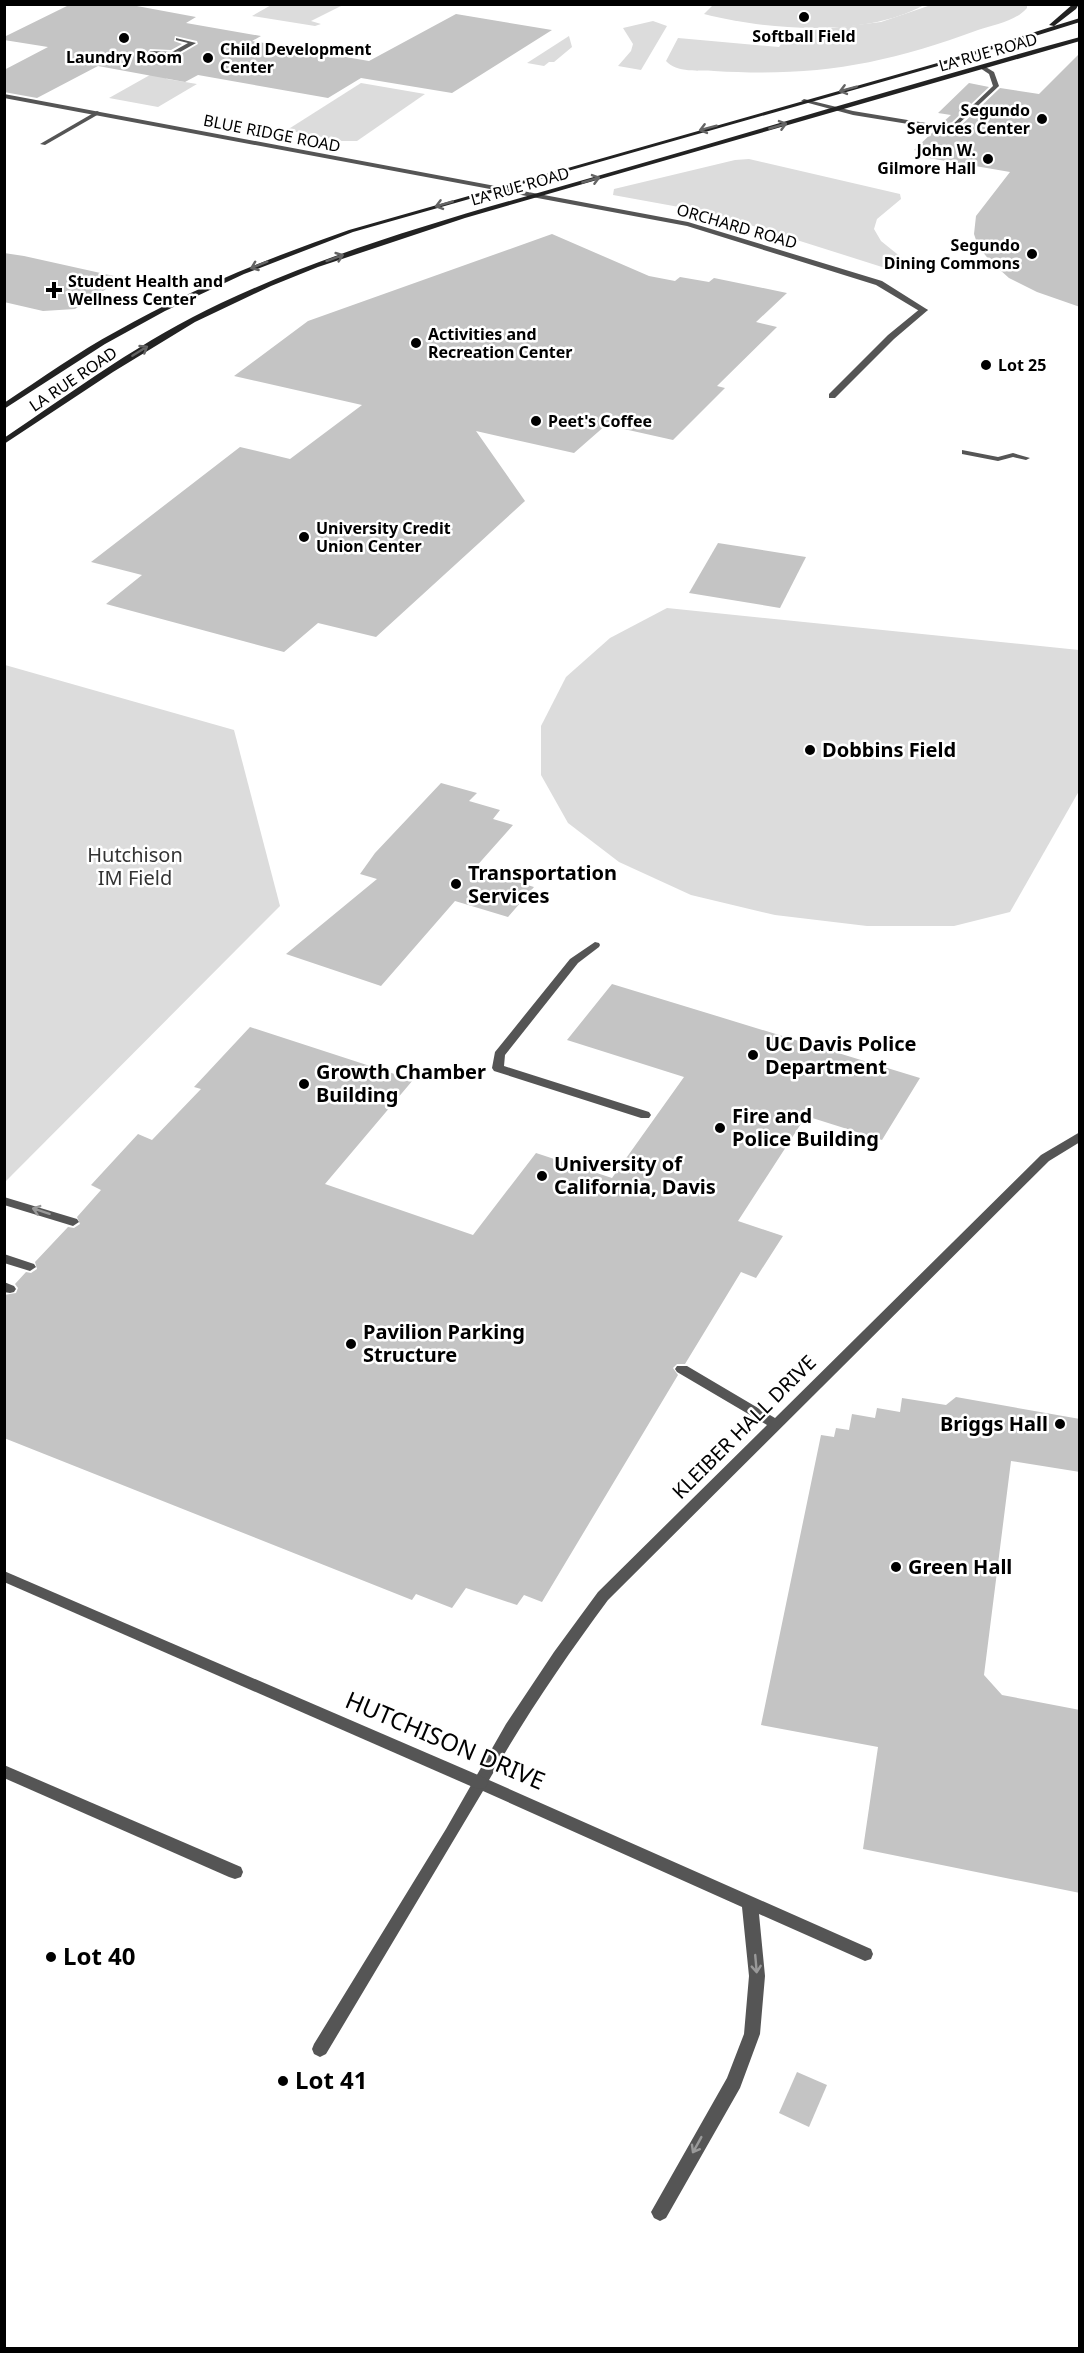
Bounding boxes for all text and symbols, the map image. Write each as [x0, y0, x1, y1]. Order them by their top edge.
marker: Softball Field [797, 10, 811, 24]
place label: Softball Field [752, 25, 856, 47]
street label: LA RUE ROAD [936, 27, 1040, 77]
marker: Laundry Room [117, 31, 131, 45]
place label: Child Development Center [220, 38, 372, 78]
place label: Laundry Room [66, 46, 182, 68]
marker: Child Development Center [201, 51, 215, 65]
one-way arrow [839, 84, 858, 96]
place label: Segundo Services Center [907, 99, 1030, 139]
street label: BLUE RIDGE ROAD [202, 109, 342, 157]
marker: Segundo Services Center [1035, 112, 1049, 126]
one-way arrow [768, 120, 787, 131]
one-way arrow [699, 123, 718, 134]
place label: John W. Gilmore Hall [877, 139, 976, 179]
marker: John W. Gilmore Hall [981, 152, 995, 166]
street label: LA RUE ROAD [468, 161, 572, 211]
one-way arrow [581, 173, 600, 185]
street label: ORCHARD ROAD [674, 198, 800, 254]
one-way arrow [435, 199, 454, 210]
place label: Segundo Dining Commons [884, 234, 1020, 274]
marker: Segundo Dining Commons [1025, 247, 1039, 261]
one-way arrow [325, 252, 344, 263]
one-way arrow [250, 260, 269, 271]
place label: Student Health and Wellness Center [68, 270, 223, 310]
marker: Student Health and Wellness Center [45, 281, 63, 299]
place label: Activities and Recreation Center [428, 323, 572, 363]
marker: Activities and Recreation Center [409, 336, 423, 350]
street label: LA RUE ROAD [25, 341, 121, 417]
one-way arrow [131, 344, 148, 356]
place label: Lot 25 [998, 354, 1046, 376]
marker: Lot 25 [979, 358, 993, 372]
place label: Peet's Coffee [548, 410, 652, 432]
marker: Peet's Coffee [529, 414, 543, 428]
place label: University Credit Union Center [316, 517, 451, 557]
marker: University Credit Union Center [297, 530, 311, 544]
place label: Dobbins Field [822, 736, 956, 763]
marker: Dobbins Field [803, 743, 817, 757]
park label: Hutchison IM Field [87, 841, 183, 891]
place label: Transportation Services [468, 859, 617, 909]
marker: Transportation Services [449, 877, 463, 891]
place label: UC Davis Police Department [765, 1030, 917, 1080]
marker: UC Davis Police Department [746, 1048, 760, 1062]
place label: Growth Chamber Building [316, 1058, 486, 1108]
marker: Growth Chamber Building [297, 1077, 311, 1091]
place label: Fire and Police Building [732, 1102, 879, 1152]
marker: Fire and Police Building [713, 1121, 727, 1135]
place label: University of California, Davis [554, 1150, 716, 1200]
marker: University of California, Davis [535, 1169, 549, 1183]
one-way arrow [32, 1205, 51, 1216]
place label: Pavilion Parking Structure [363, 1318, 525, 1368]
marker: Pavilion Parking Structure [344, 1337, 358, 1351]
street label: KLEIBER HALL DRIVE [666, 1349, 822, 1505]
place label: Briggs Hall [940, 1410, 1048, 1437]
marker: Briggs Hall [1053, 1417, 1067, 1431]
place label: Green Hall [908, 1553, 1012, 1580]
marker: Green Hall [889, 1560, 903, 1574]
street label: HUTCHISON DRIVE [341, 1683, 551, 1797]
place label: Lot 40 [63, 1939, 136, 1972]
marker: Lot 40 [44, 1950, 58, 1964]
one-way arrow [751, 1953, 762, 1973]
place label: Lot 41 [295, 2063, 368, 2096]
marker: Lot 41 [276, 2074, 290, 2088]
one-way arrow [691, 2136, 703, 2153]

